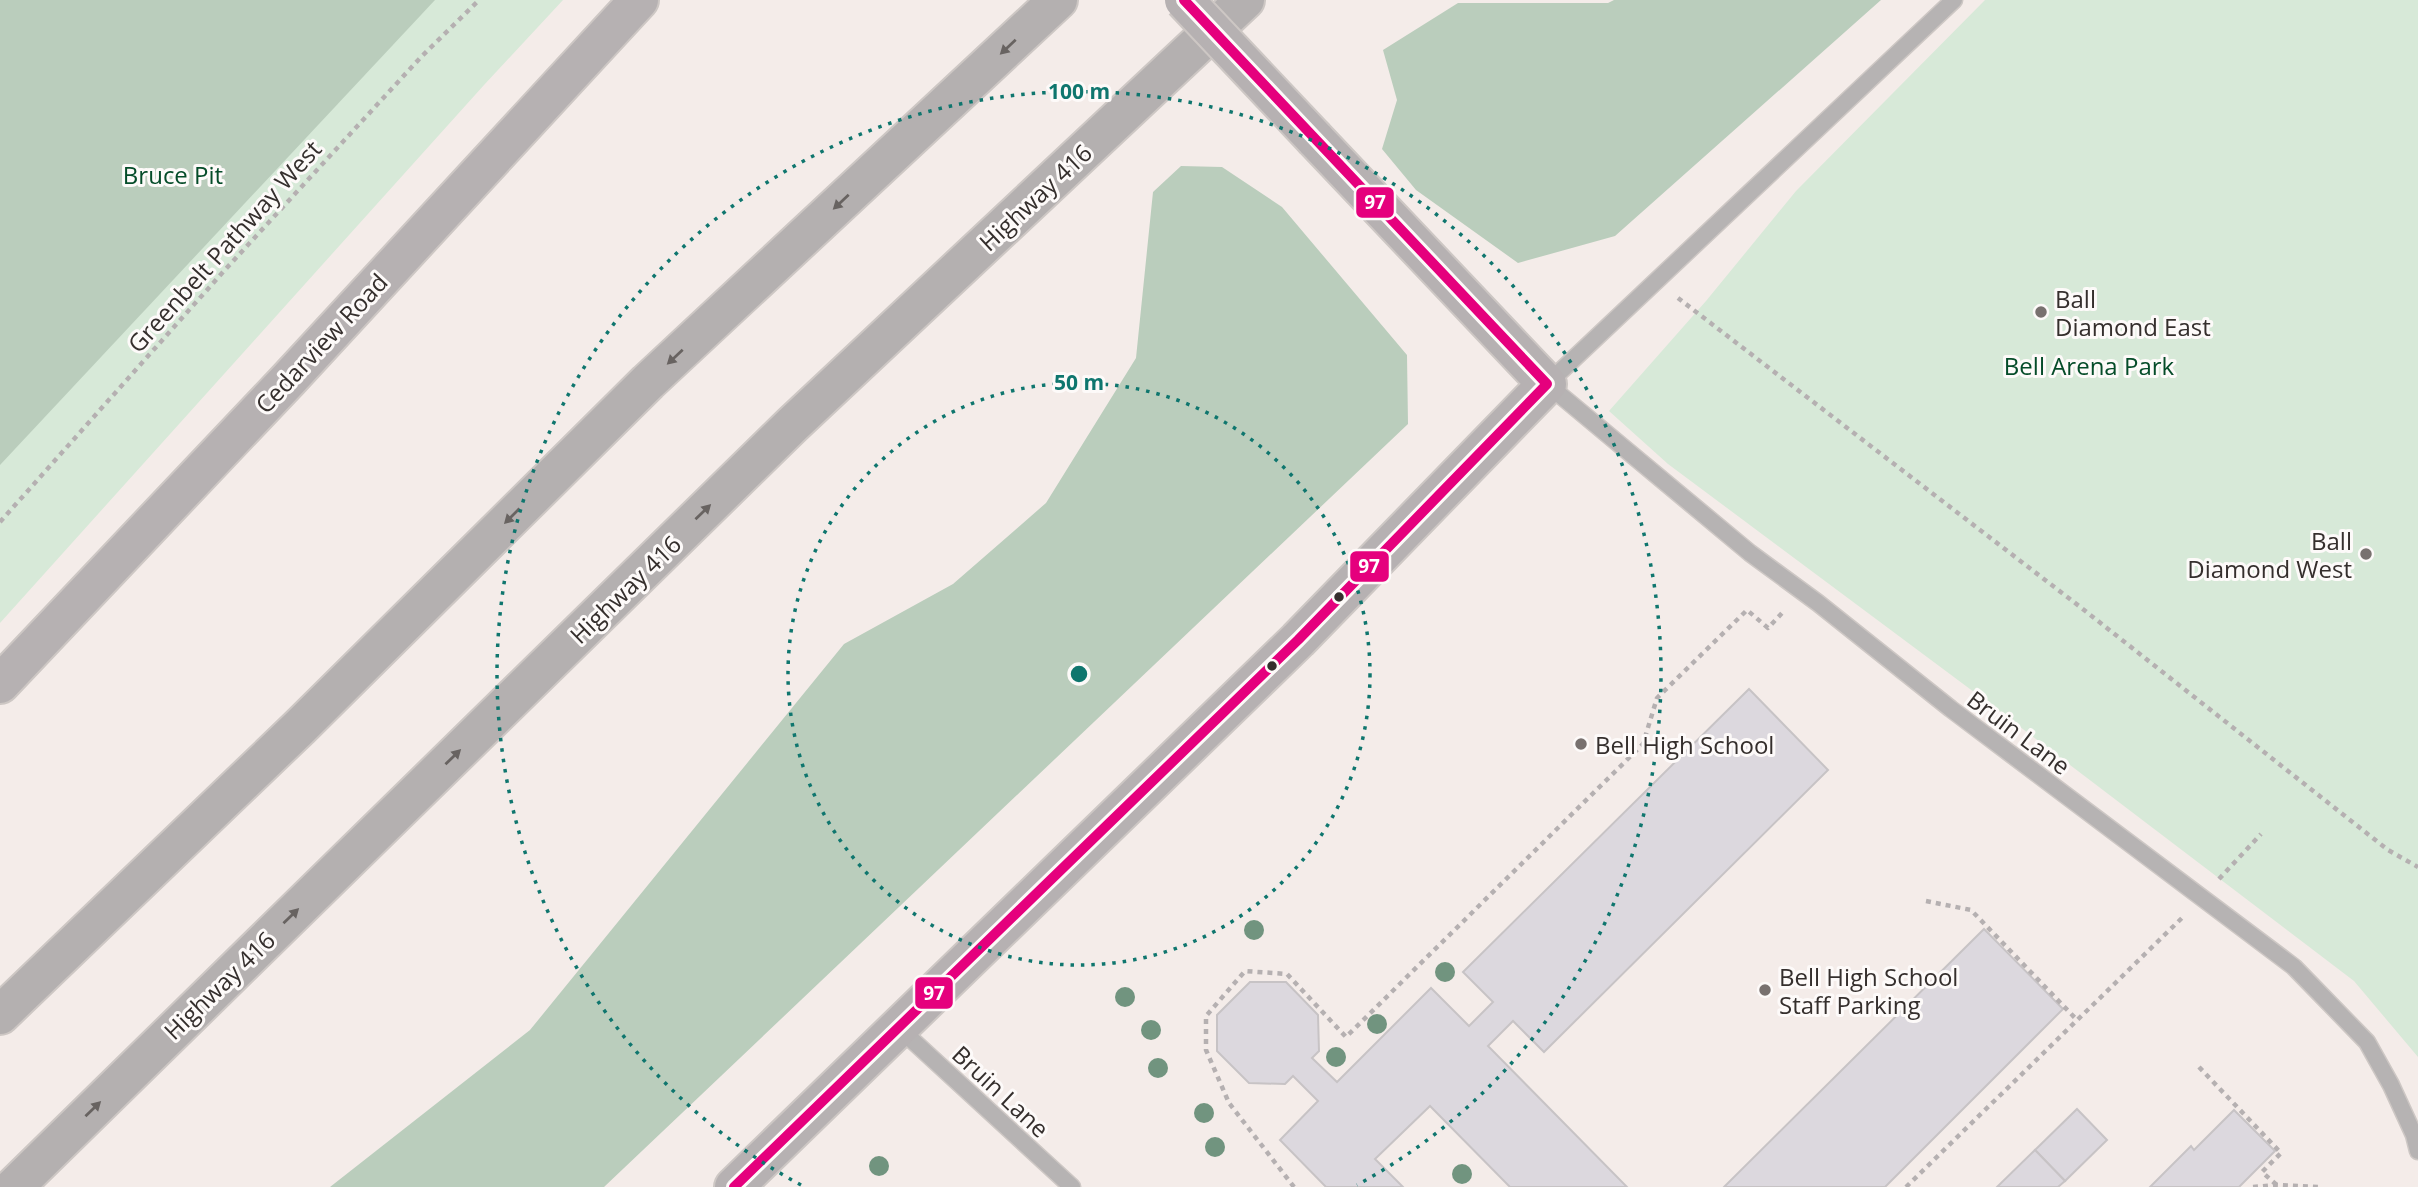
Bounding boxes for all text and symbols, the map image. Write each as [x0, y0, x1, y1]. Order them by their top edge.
one-way arrow [1000, 38, 1017, 54]
text: 100 m [1048, 77, 1110, 105]
street label: Greenbelt Pathway West [120, 133, 328, 359]
street label: Highway 416 [972, 136, 1098, 258]
park label: Bruce Pit [123, 158, 223, 191]
line badge: 97 [1355, 186, 1395, 219]
text: 97 [1364, 189, 1386, 215]
one-way arrow [833, 193, 850, 209]
street label: Cedarview Road [248, 266, 394, 420]
place label: Ball Diamond East [2055, 282, 2211, 343]
marker: Ball Diamond East [2033, 304, 2049, 320]
one-way arrow [667, 348, 684, 364]
park label: Bell Arena Park [2004, 349, 2175, 382]
text: 50 m [1054, 368, 1104, 396]
one-way arrow [694, 504, 711, 520]
one-way arrow [504, 508, 521, 525]
place label: Ball Diamond West [2187, 524, 2352, 585]
street label: Highway 416 [562, 528, 688, 650]
marker: Ball Diamond West [2358, 546, 2374, 562]
line badge: 97 [1349, 550, 1390, 583]
text: 97 [1358, 553, 1380, 579]
unlabelled marker [1332, 590, 1346, 604]
unlabelled marker [1265, 659, 1279, 673]
centre of rings [1067, 662, 1091, 686]
street label: Bruin Lane [1961, 682, 2077, 782]
place label: Bell High School [1595, 728, 1774, 761]
marker: Bell High School [1573, 736, 1589, 752]
one-way arrow [444, 749, 461, 765]
one-way arrow [282, 907, 299, 924]
street label: Highway 416 [156, 924, 282, 1046]
place label: Bell High School Staff Parking [1779, 960, 1958, 1021]
line badge: 97 [914, 976, 954, 1010]
text: 97 [923, 980, 945, 1006]
marker: Bell High School Staff Parking [1757, 982, 1773, 998]
street label: Bruin Lane [945, 1038, 1057, 1144]
one-way arrow [84, 1100, 101, 1117]

